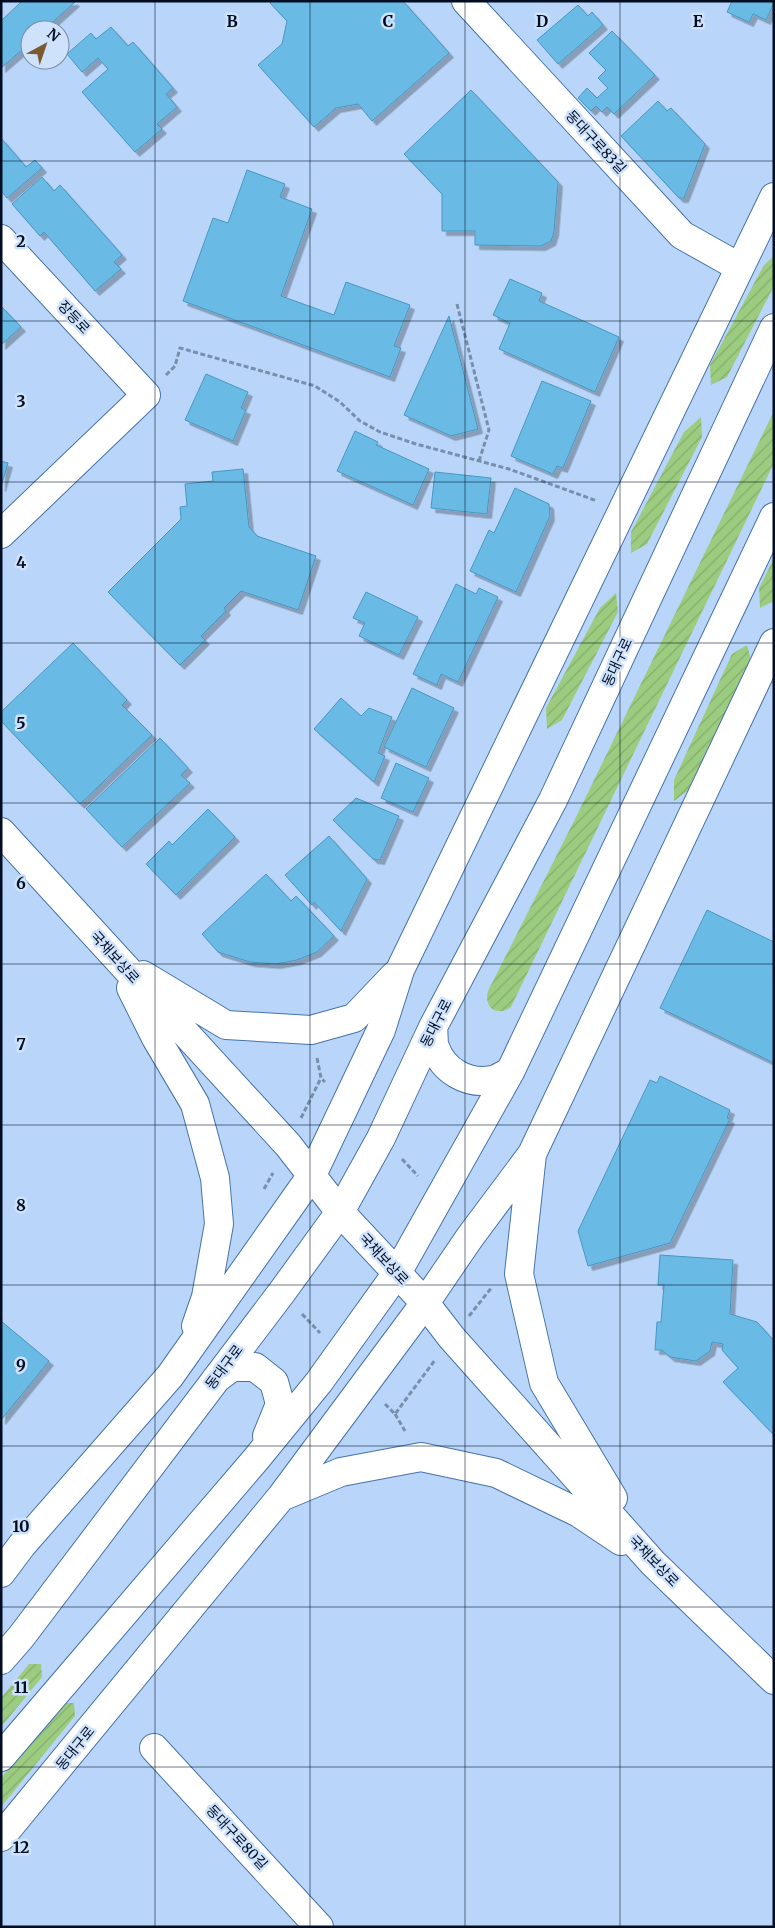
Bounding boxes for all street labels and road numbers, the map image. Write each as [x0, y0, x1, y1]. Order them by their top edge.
street label: 동대구로83길 [562, 107, 630, 177]
street label: 장등로 [54, 297, 94, 337]
street label: 동대구로 [598, 635, 636, 689]
street label: 국채보상로 [87, 927, 143, 987]
street label: 동대구로 [416, 996, 456, 1050]
street label: 국채보상로 [355, 1229, 413, 1289]
street label: 동대구로 [201, 1341, 247, 1393]
street label: 국채보상로 [625, 1532, 683, 1590]
street label: 동대구로 [52, 1722, 98, 1774]
street label: 동대구로80길 [203, 1801, 271, 1873]

